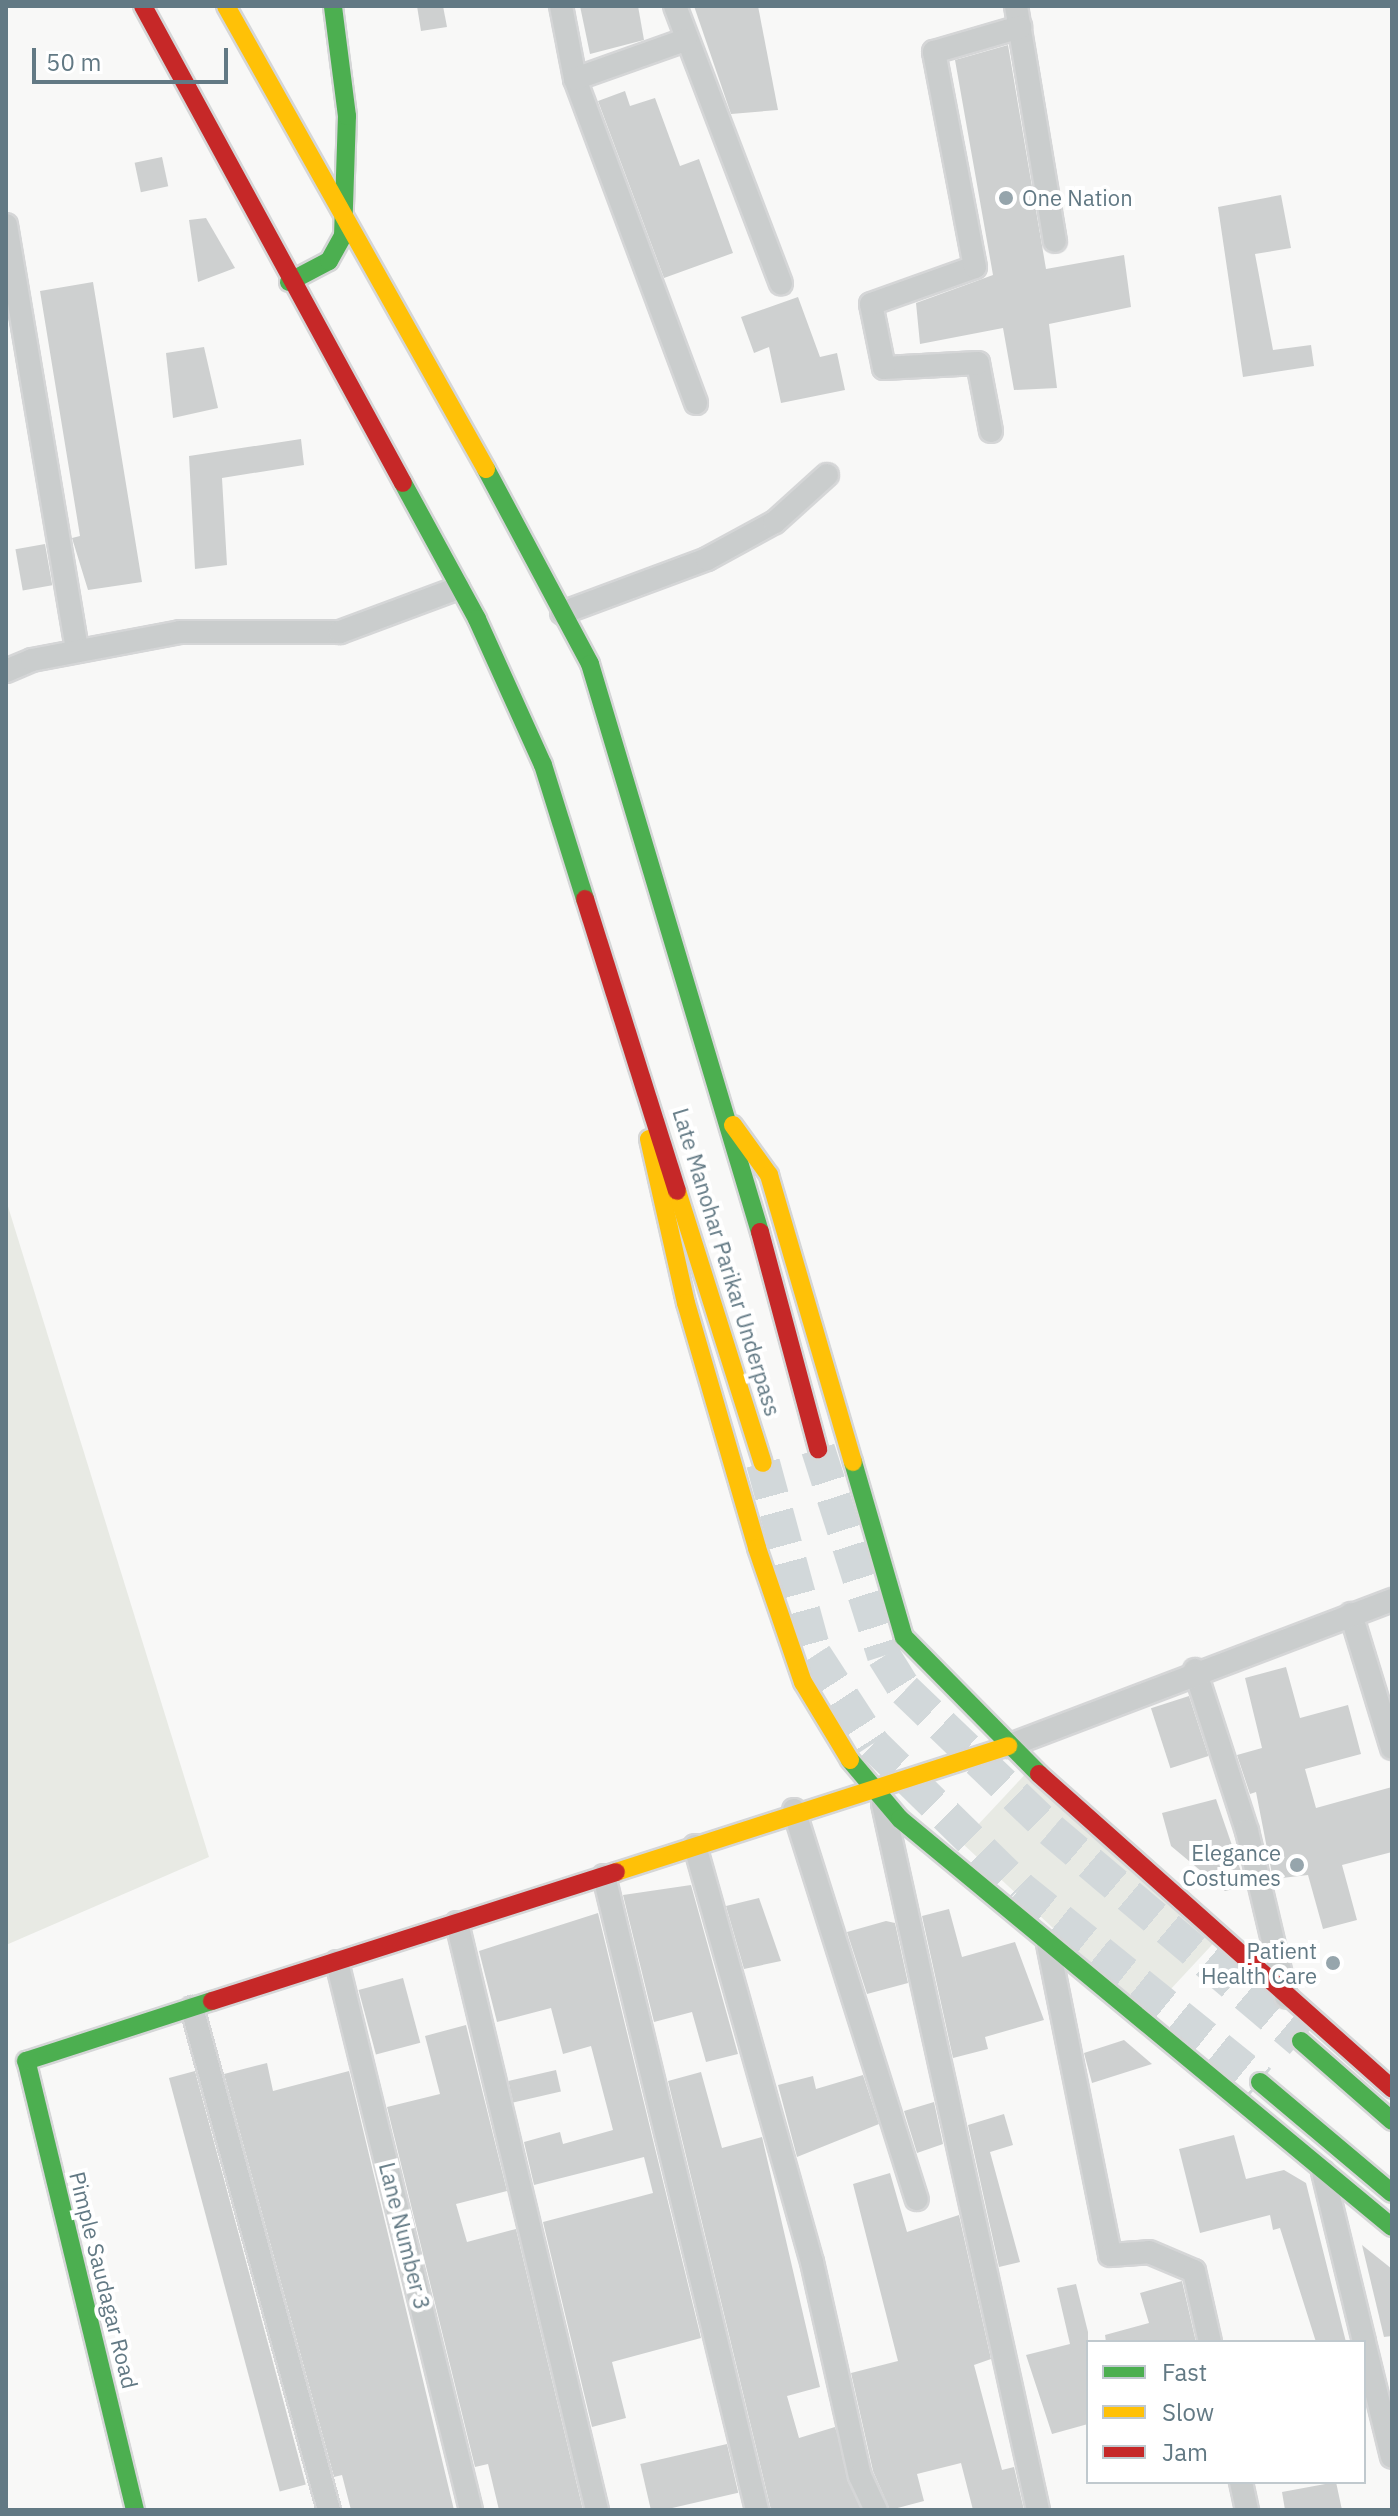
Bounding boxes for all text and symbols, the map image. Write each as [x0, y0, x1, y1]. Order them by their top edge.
scale bar [36, 32, 232, 82]
text: 50 m [46, 46, 101, 78]
place label: One Nation [1022, 185, 1133, 211]
marker: One Nation [997, 189, 1015, 207]
street label: Late Manohar Parikar Underpass [668, 1105, 786, 1419]
place label: Elegance Costumes [1182, 1839, 1281, 1890]
marker: Elegance Costumes [1288, 1856, 1306, 1874]
place label: Patient Health Care [1201, 1937, 1317, 1988]
marker: Patient Health Care [1324, 1954, 1342, 1972]
street label: Lane Number 3 [374, 2160, 436, 2312]
street label: Pimple Saudagar Road [64, 2169, 144, 2391]
legend [1086, 2340, 1366, 2484]
text: Fast [1162, 2356, 1207, 2388]
text: Slow [1162, 2396, 1214, 2428]
text: Jam [1162, 2436, 1208, 2468]

